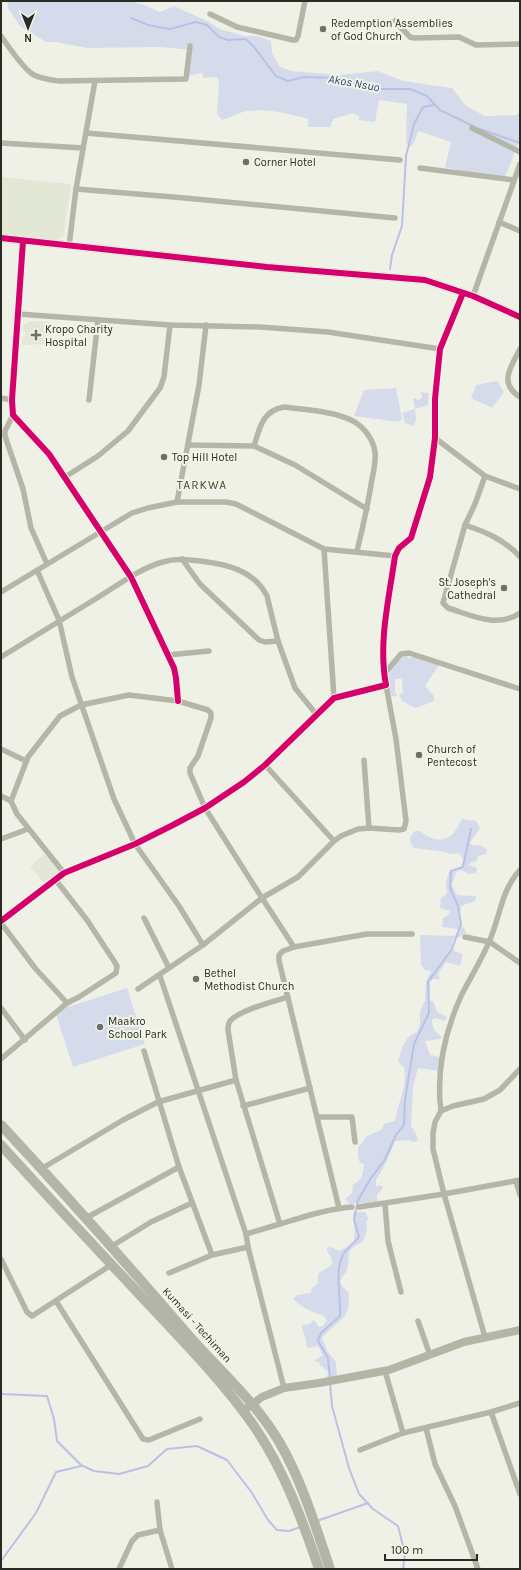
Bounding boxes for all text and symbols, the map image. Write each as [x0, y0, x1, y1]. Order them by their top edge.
north arrow [8, 8, 48, 48]
place label: Redemption Assemblies of God Church [331, 17, 453, 43]
marker: Redemption Assemblies of God Church [318, 24, 328, 34]
text: N [24, 31, 32, 44]
water label: Akos Nsuo [327, 72, 381, 94]
place label: Corner Hotel [254, 156, 316, 169]
marker: Corner Hotel [241, 157, 251, 167]
place label: Kropo Charity Hospital [45, 323, 113, 349]
marker: Kropo Charity Hospital [30, 329, 42, 341]
place label: Top Hill Hotel [172, 451, 237, 464]
marker: Top Hill Hotel [159, 452, 169, 462]
district label: TARKWA [177, 478, 227, 492]
place label: St. Joseph's Cathedral [438, 576, 496, 602]
marker: St. Joseph's Cathedral [499, 583, 509, 593]
place label: Church of Pentecost [427, 743, 477, 769]
marker: Church of Pentecost [414, 750, 424, 760]
place label: Bethel Methodist Church [204, 967, 294, 993]
marker: Bethel Methodist Church [191, 974, 201, 984]
place label: Maakro School Park [108, 1015, 167, 1041]
marker: Maakro School Park [95, 1022, 105, 1032]
street label: Kumasi - Techiman [160, 1285, 234, 1365]
scale bar [385, 1536, 477, 1562]
text: 100 m [391, 1543, 423, 1557]

